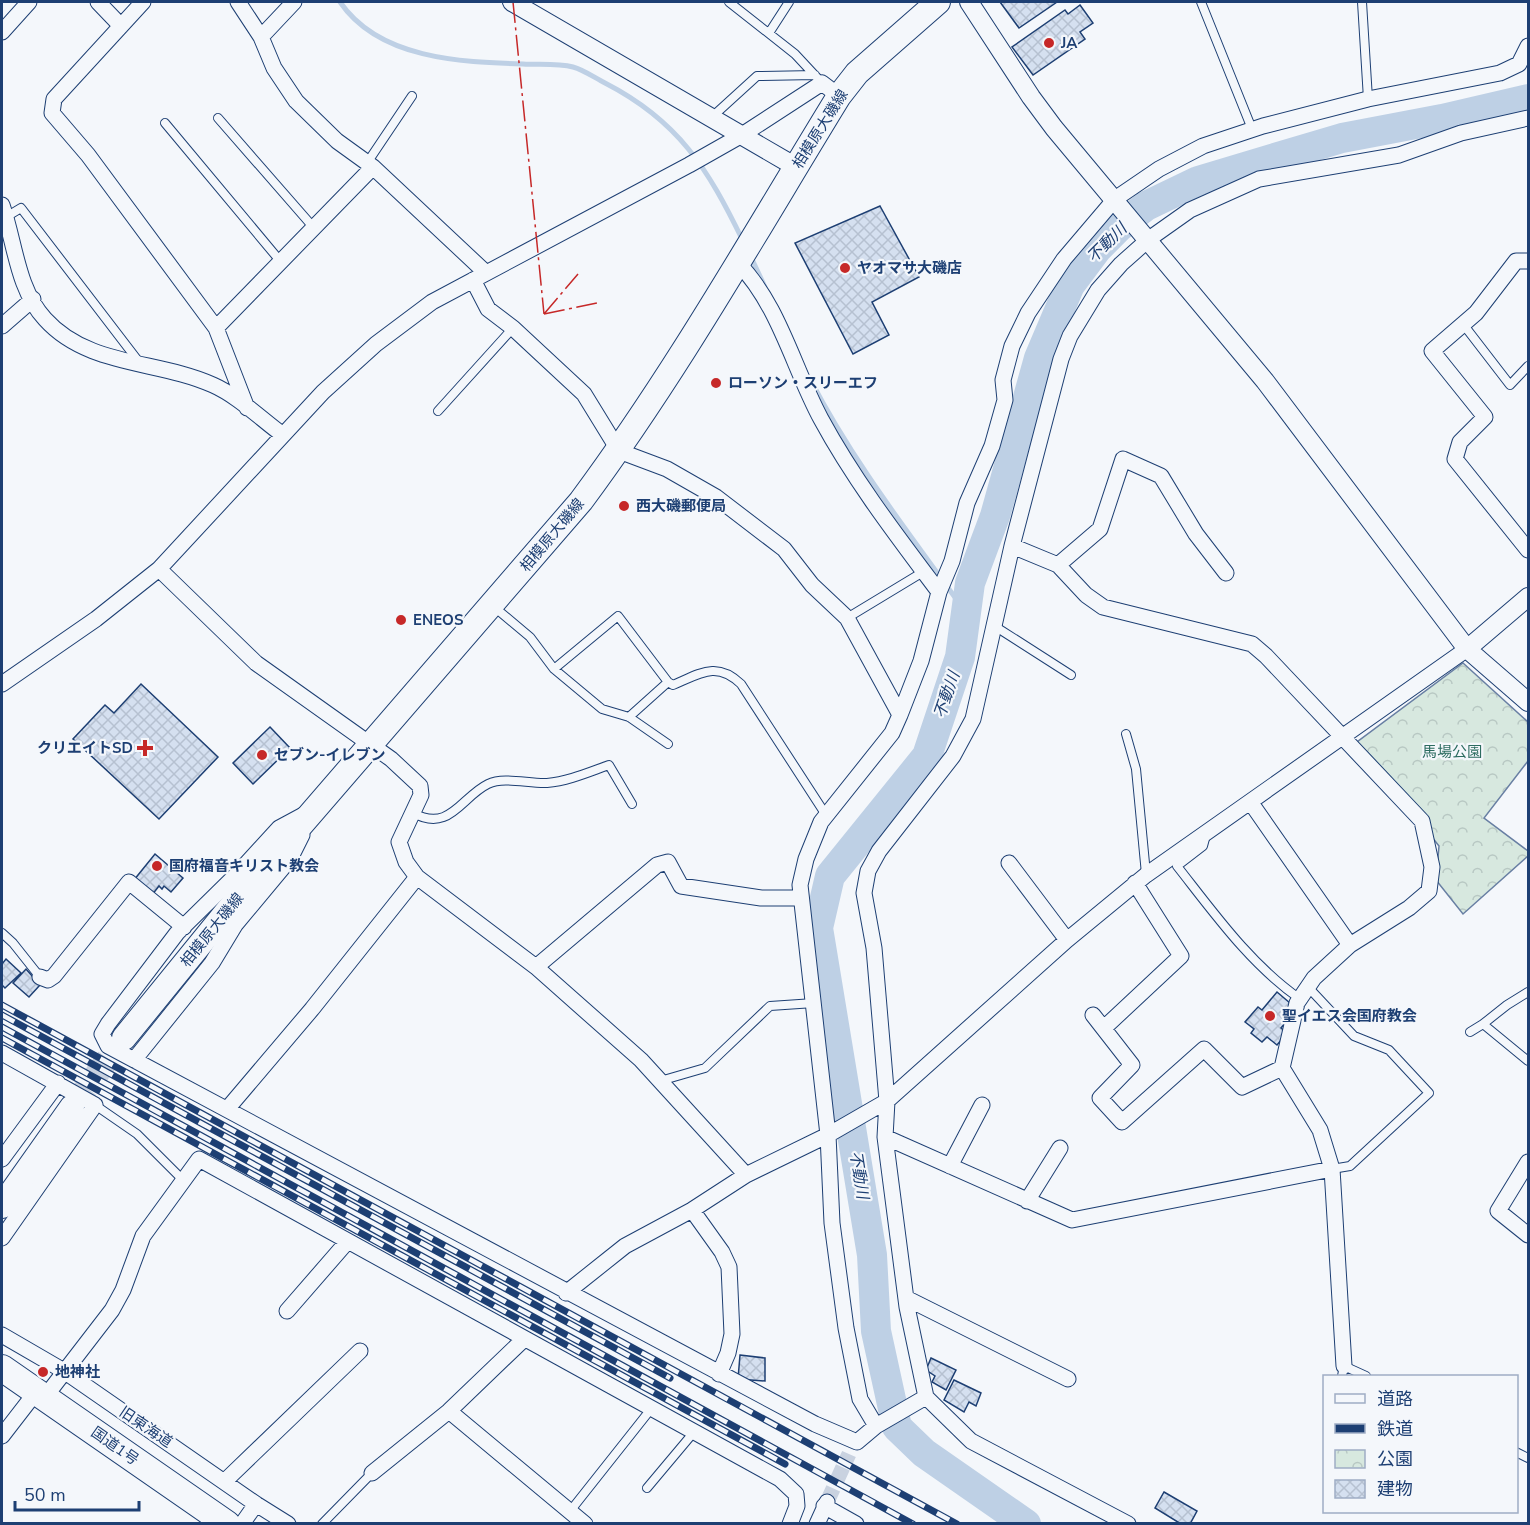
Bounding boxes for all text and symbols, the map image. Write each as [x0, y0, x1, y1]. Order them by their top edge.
place label: JA [1060, 33, 1078, 53]
marker: JA [1042, 36, 1056, 50]
street label: 相模原大磯線 [788, 86, 852, 172]
water label: 不動川 [1082, 217, 1133, 268]
place label: ヤオマサ大磯店 [857, 258, 962, 278]
marker: ヤオマサ大磯店 [838, 261, 852, 275]
place label: ローソン・スリーエフ [728, 373, 878, 393]
marker: ローソン・スリーエフ [709, 376, 723, 390]
street label: 相模原大磯線 [515, 494, 589, 576]
place label: 西大磯郵便局 [636, 496, 726, 516]
marker: 西大磯郵便局 [617, 499, 631, 513]
place label: ENEOS [413, 610, 463, 630]
marker: ENEOS [394, 613, 408, 627]
water label: 不動川 [929, 667, 966, 721]
place label: クリエイトSD [37, 738, 133, 758]
marker: クリエイトSD [138, 741, 152, 755]
park label: 馬場公園 [1422, 742, 1482, 762]
place label: セブン-イレブン [274, 745, 386, 765]
marker: セブン-イレブン [255, 748, 269, 762]
place label: 国府福音キリスト教会 [169, 856, 319, 876]
marker: 国府福音キリスト教会 [150, 859, 164, 873]
street label: 相模原大磯線 [176, 889, 248, 971]
place label: 聖イエス会国府教会 [1282, 1006, 1417, 1026]
marker: 聖イエス会国府教会 [1263, 1009, 1277, 1023]
water label: 不動川 [844, 1150, 874, 1202]
place label: 地神社 [55, 1362, 100, 1382]
marker: 地神社 [36, 1365, 50, 1379]
legend [1323, 1375, 1518, 1513]
text: 道路 [1377, 1387, 1413, 1411]
street label: 旧東海道 [116, 1402, 176, 1452]
text: 鉄道 [1377, 1417, 1413, 1441]
street label: 国道1号 [87, 1422, 143, 1470]
text: 公園 [1377, 1447, 1413, 1471]
scale bar [15, 1474, 140, 1512]
text: 建物 [1377, 1477, 1413, 1501]
text: 50 m [24, 1483, 66, 1507]

